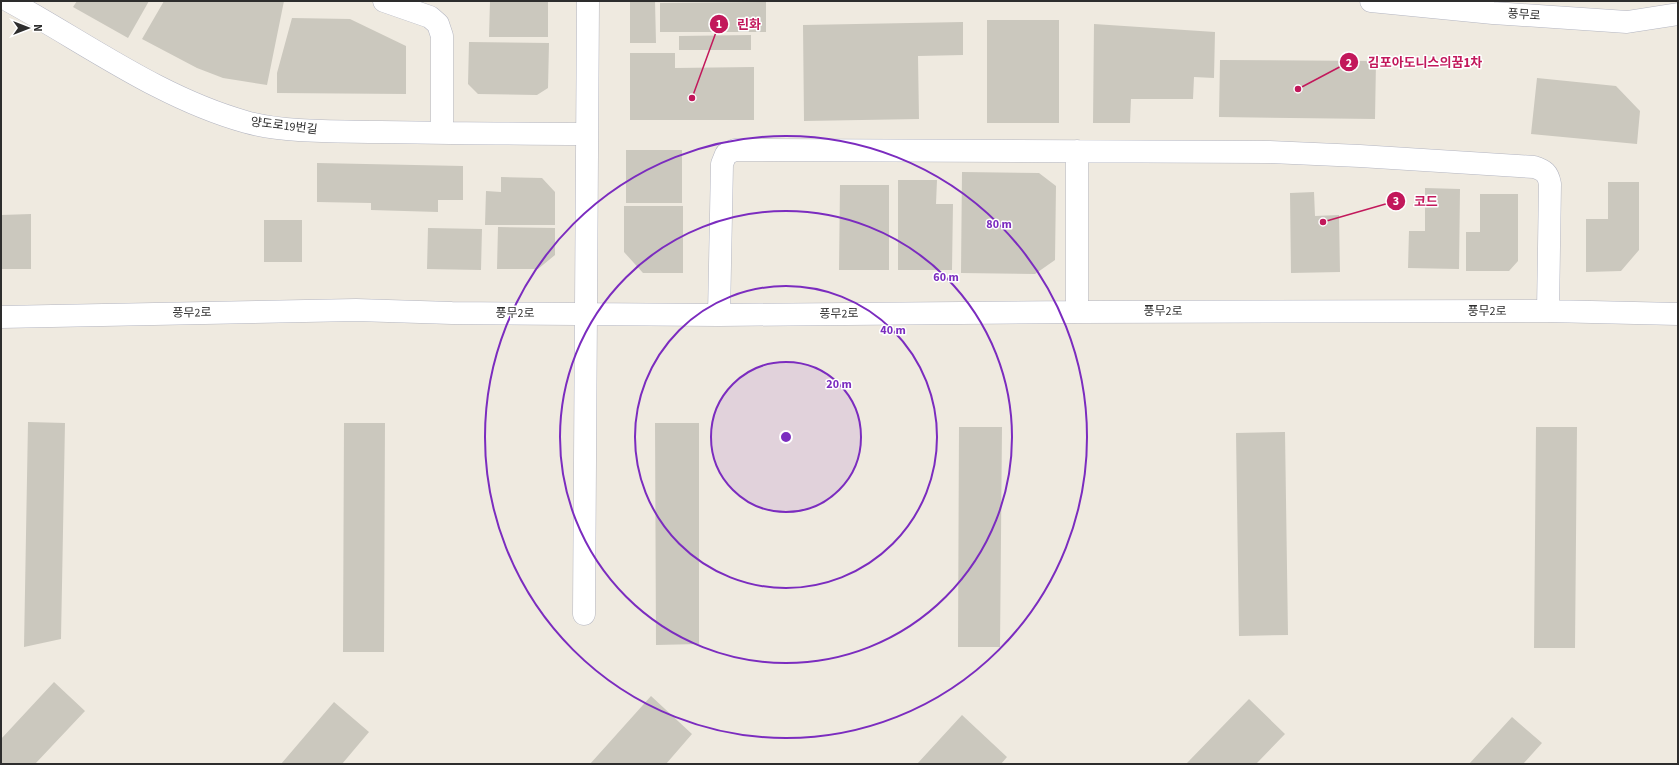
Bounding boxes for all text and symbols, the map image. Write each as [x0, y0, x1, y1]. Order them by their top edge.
street label: 풍무로 [1507, 5, 1541, 25]
north arrow [8, 8, 48, 48]
callout: 린화 [709, 12, 769, 37]
text: 1 [716, 16, 722, 33]
text: 린화 [737, 16, 761, 34]
text: N [30, 24, 45, 32]
callout: 김포아도니스의꿈1차 [1339, 50, 1490, 75]
text: 김포아도니스의꿈1차 [1368, 54, 1482, 72]
text: 2 [1346, 55, 1352, 72]
street label: 양도로19번길 [250, 113, 318, 139]
callout: 코드 [1386, 189, 1446, 214]
text: 3 [1393, 193, 1399, 210]
text: 코드 [1414, 193, 1438, 211]
text: 80 m [986, 216, 1012, 233]
text: 60 m [933, 269, 959, 286]
street label: 풍무2로 [1143, 303, 1183, 320]
street label: 풍무2로 [1467, 303, 1507, 320]
street label: 풍무2로 [172, 304, 212, 322]
street label: 풍무2로 [495, 305, 535, 322]
street label: 풍무2로 [819, 305, 859, 323]
text: 40 m [880, 322, 906, 339]
text: 20 m [826, 376, 852, 393]
centre of rings [779, 430, 793, 444]

